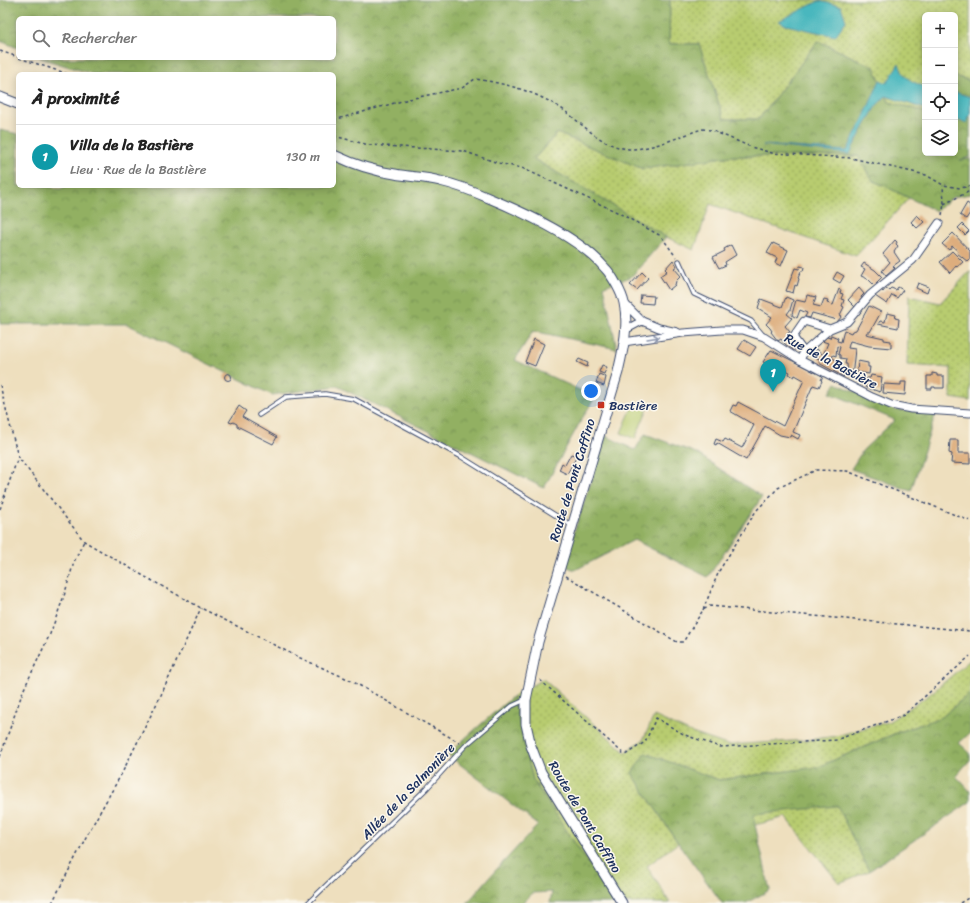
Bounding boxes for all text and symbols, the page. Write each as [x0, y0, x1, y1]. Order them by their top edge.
map controls [922, 12, 958, 156]
button: + [922, 12, 958, 48]
search box [16, 16, 336, 60]
text: Rechercher [62, 25, 137, 51]
icon: search [30, 27, 52, 49]
button: − [922, 48, 958, 84]
text: À proximité [32, 83, 119, 113]
button: locate [922, 84, 958, 120]
button: layers [922, 120, 958, 156]
text: Villa de la Bastière [70, 132, 193, 158]
text: 1 [42, 145, 48, 168]
text: 130 m [286, 145, 320, 168]
text: Lieu · Rue de la Bastière [70, 158, 207, 181]
street label: Rue de la Bastière [780, 327, 882, 395]
one-way arrow [647, 334, 660, 342]
pin: 1 [760, 359, 786, 392]
your location [581, 381, 601, 401]
place label: Bastière [609, 394, 657, 417]
marker: Bastière [596, 400, 606, 410]
street label: Route de Pont Caffino [542, 415, 602, 544]
street label: Allée de la Salmonière [355, 737, 461, 846]
street label: Route de Pont Caffino [542, 756, 628, 878]

